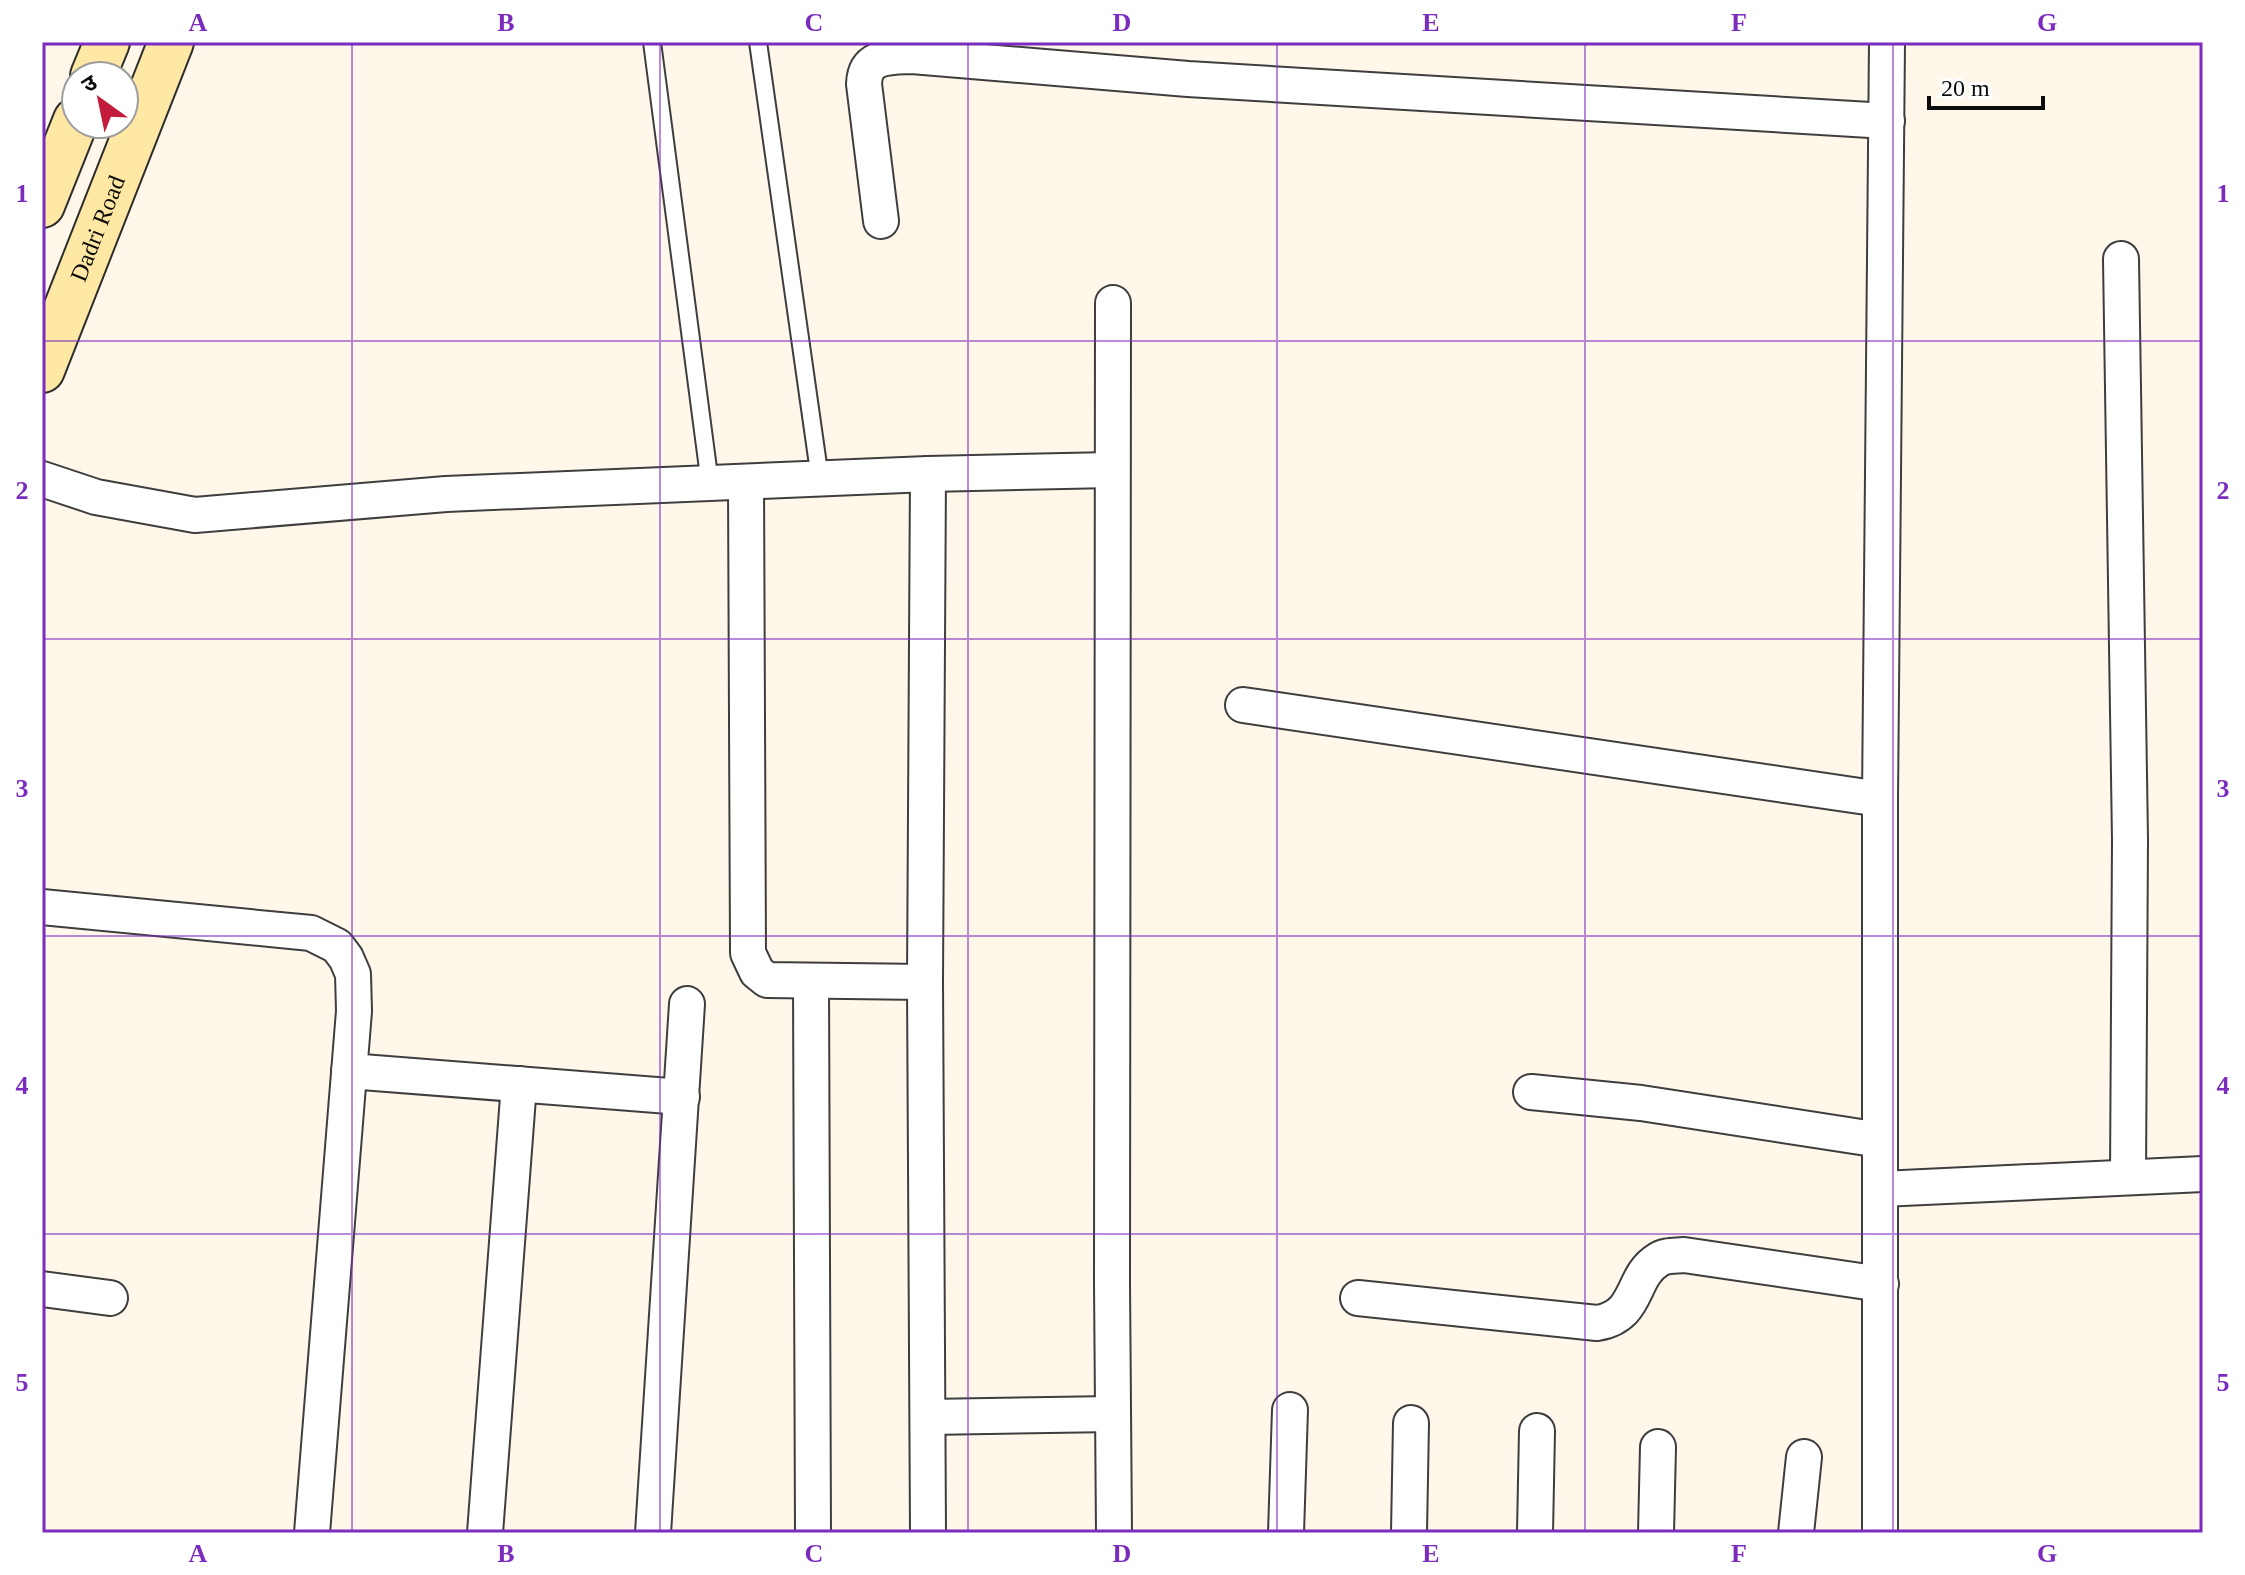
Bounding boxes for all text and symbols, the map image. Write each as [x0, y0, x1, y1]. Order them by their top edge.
text: A [189, 8, 208, 37]
text: B [497, 8, 515, 37]
text: C [805, 8, 823, 37]
text: D [1113, 8, 1131, 37]
text: E [1422, 8, 1440, 37]
text: F [1731, 8, 1747, 37]
text: G [2037, 8, 2057, 37]
north arrow [60, 60, 140, 140]
scale bar [1929, 60, 2043, 110]
text: उ [77, 69, 103, 98]
text: 20 m [1941, 75, 1990, 101]
street label: Dadri Road [65, 172, 130, 285]
text: 1 [16, 179, 29, 208]
text: 1 [2217, 179, 2230, 208]
text: 2 [16, 476, 29, 505]
text: 2 [2217, 476, 2230, 505]
text: 3 [16, 774, 29, 803]
text: 3 [2217, 774, 2230, 803]
text: 4 [16, 1071, 29, 1100]
text: 4 [2217, 1071, 2230, 1100]
text: 5 [16, 1368, 29, 1397]
text: 5 [2217, 1368, 2230, 1397]
text: A [189, 1539, 208, 1568]
text: B [497, 1539, 515, 1568]
text: C [805, 1539, 823, 1568]
text: D [1113, 1539, 1131, 1568]
text: E [1422, 1539, 1440, 1568]
text: F [1731, 1539, 1747, 1568]
text: G [2037, 1539, 2057, 1568]

